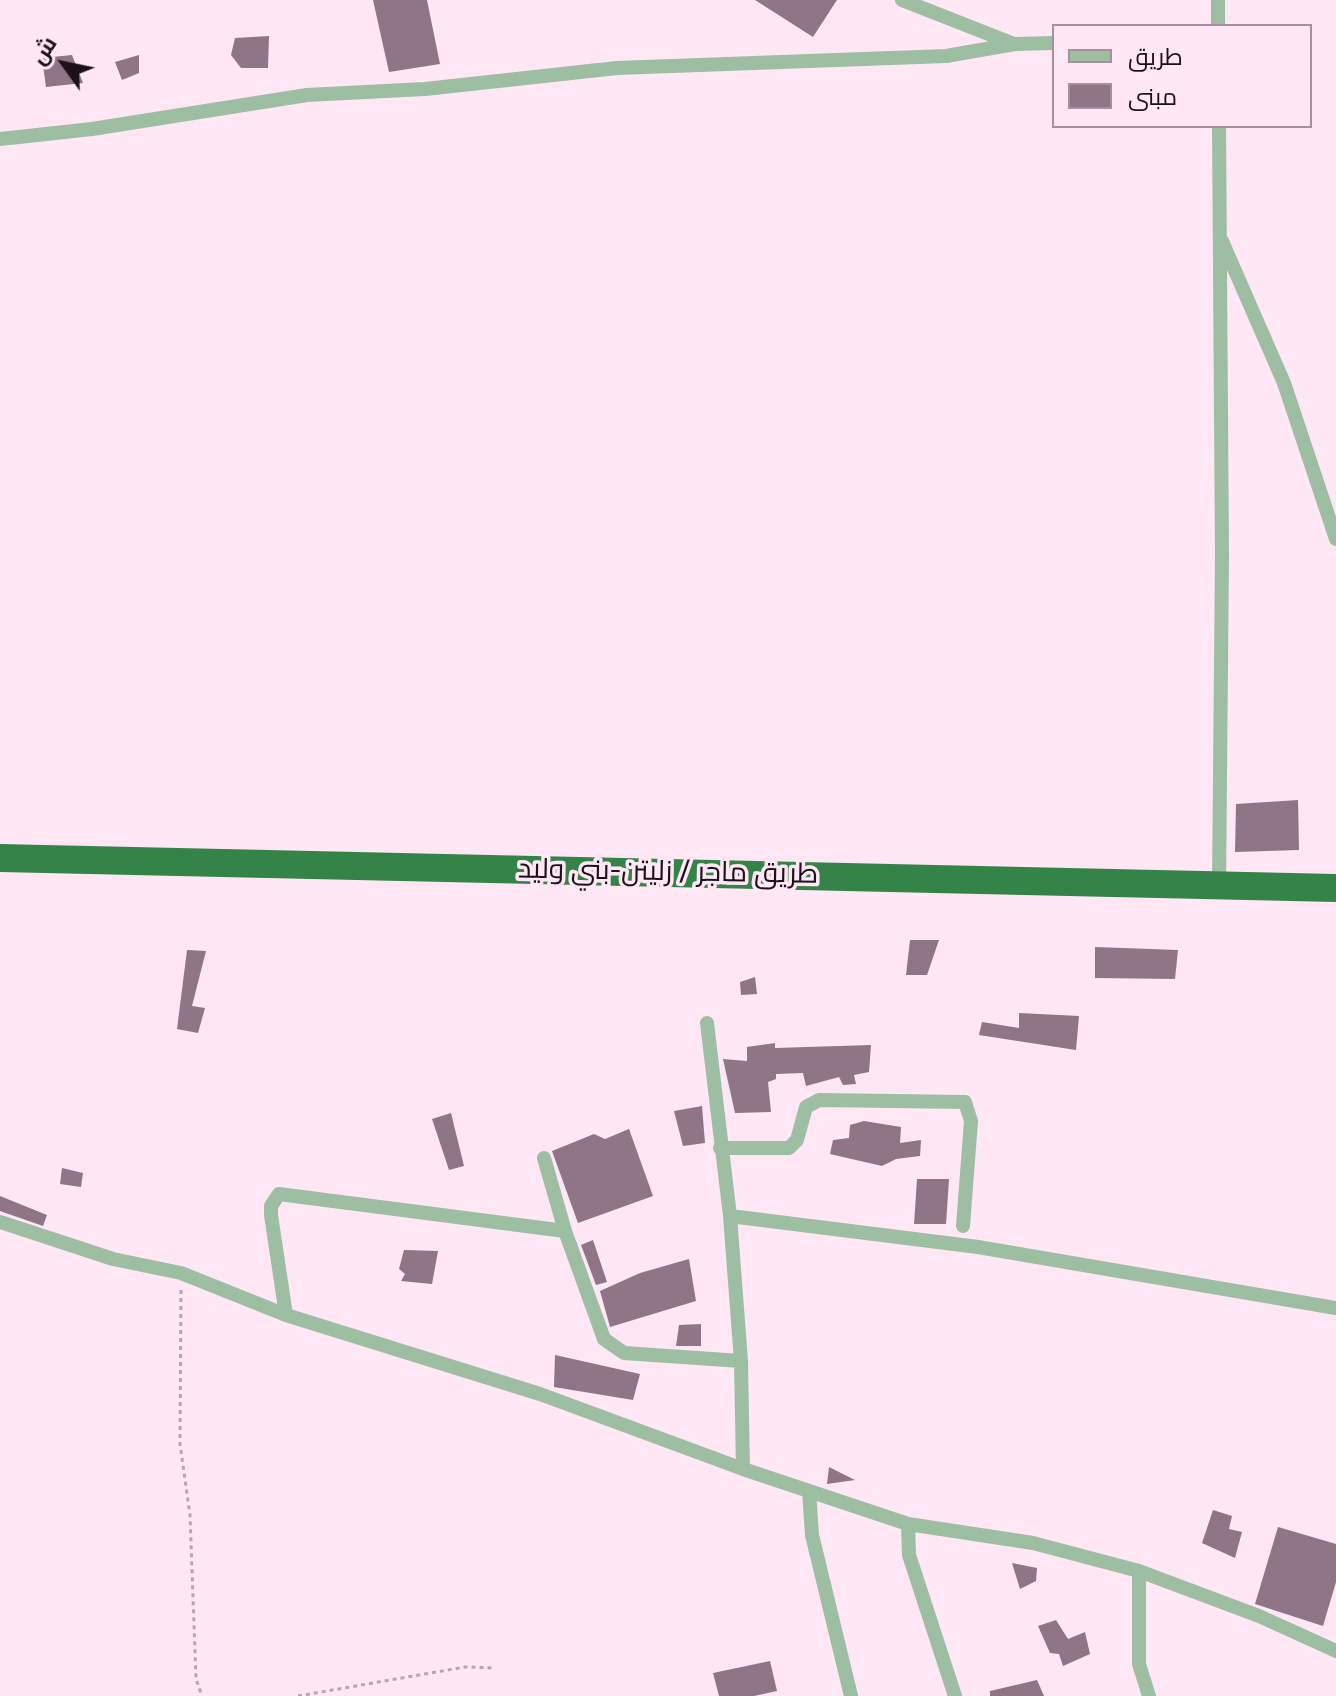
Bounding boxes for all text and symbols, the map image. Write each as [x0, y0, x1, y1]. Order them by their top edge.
north arrow [24, 24, 104, 104]
legend [1052, 24, 1312, 128]
text: ش [24, 31, 62, 70]
text: طريق [1128, 42, 1183, 71]
text: مبنى [1128, 82, 1177, 111]
street label: طريق ماجر / زليتن-بني وليد [518, 853, 818, 891]

